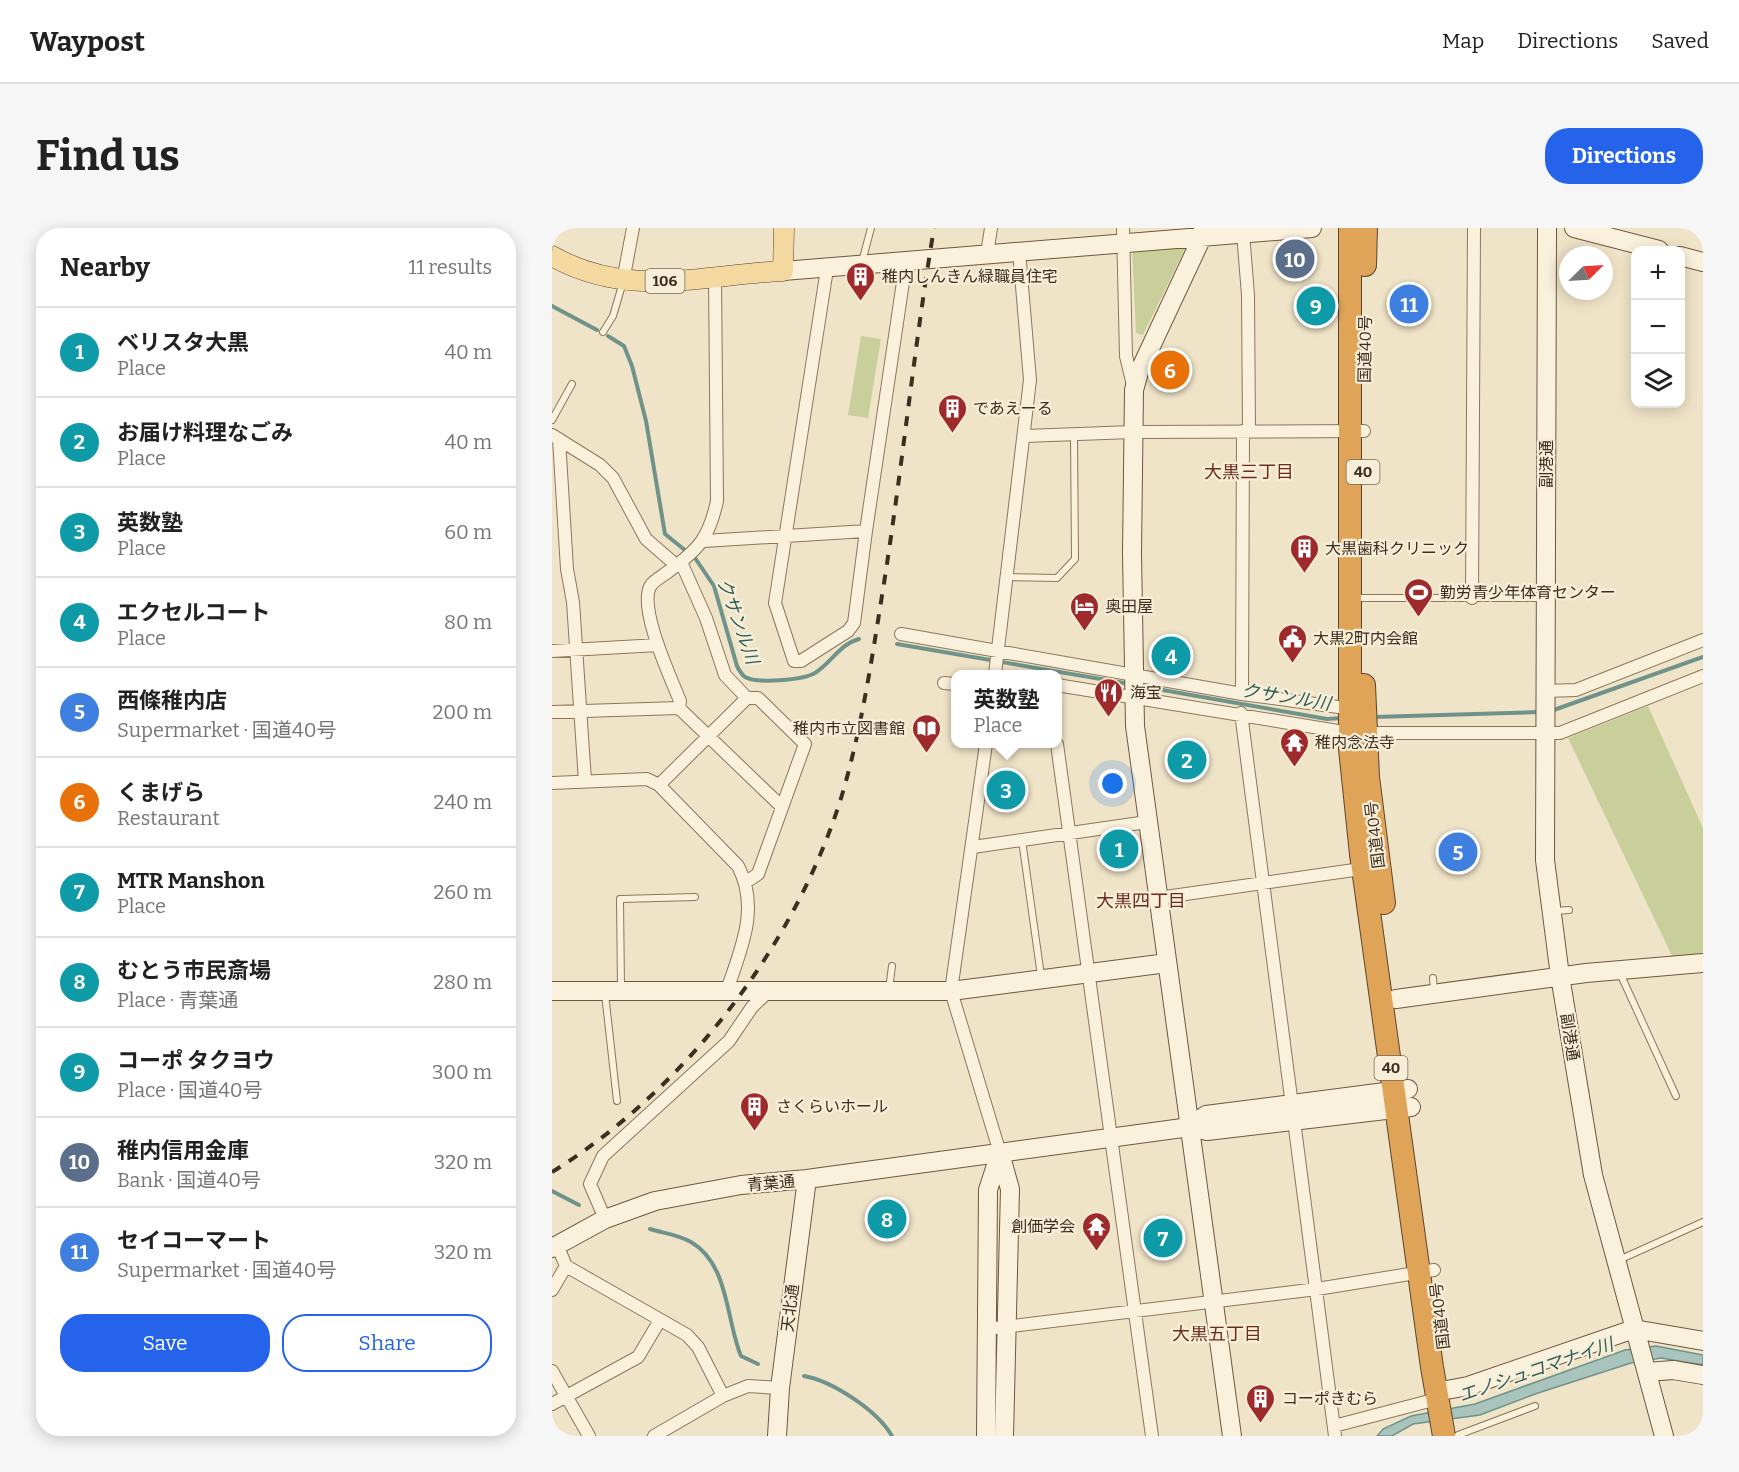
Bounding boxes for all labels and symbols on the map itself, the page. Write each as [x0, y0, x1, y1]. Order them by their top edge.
pin: 10 [1276, 237, 1314, 282]
north arrow [1559, 246, 1613, 300]
building icon: 稚内しんきん緑職員住宅 [845, 260, 877, 302]
place label: 稚内しんきん緑職員住宅 [882, 267, 1058, 286]
road number: 106 [646, 269, 684, 293]
pin: 11 [1390, 282, 1428, 326]
pin: 9 [1296, 284, 1335, 328]
street label: 国道40号 [1355, 315, 1375, 383]
pin: 6 [1150, 348, 1190, 392]
building icon: であえーる [936, 392, 968, 434]
place label: であえーる [973, 399, 1053, 418]
street label: 副港通 [1537, 440, 1556, 488]
road number: 40 [1346, 460, 1380, 484]
district label: 大黒三丁目 [1204, 461, 1294, 483]
building icon: 大黒歯科クリニック [1288, 532, 1320, 574]
place label: 大黒歯科クリニック [1325, 539, 1469, 558]
water label: クサンル川 [712, 575, 764, 669]
sports icon: 勤労青少年体育センター [1403, 576, 1435, 618]
place label: 勤労青少年体育センター [1440, 583, 1616, 602]
hotel icon: 奥田屋 [1068, 590, 1100, 632]
place label: 奥田屋 [1105, 597, 1153, 616]
public building icon: 大黒2町内会館 [1276, 622, 1308, 664]
place label: 大黒2町内会館 [1313, 629, 1418, 648]
pin: 4 [1152, 634, 1190, 678]
restaurant icon: 海宝 [1093, 676, 1125, 718]
water label: クサンル川 [1240, 679, 1334, 715]
place label: 海宝 [1130, 683, 1162, 702]
library icon: 稚内市立図書館 [910, 712, 942, 754]
place label: 稚内市立図書館 [793, 719, 905, 738]
temple icon: 稚内念法寺 [1278, 726, 1310, 768]
place label: 稚内念法寺 [1315, 733, 1395, 752]
pin: 2 [1168, 738, 1206, 782]
pin: 3 [986, 768, 1026, 812]
your location [1098, 769, 1127, 798]
street label: 国道40号 [1361, 800, 1389, 870]
pin: 1 [1100, 826, 1138, 872]
pin: 5 [1438, 830, 1478, 874]
district label: 大黒四丁目 [1096, 890, 1186, 912]
street label: 副港通 [1557, 1012, 1583, 1062]
road number: 40 [1374, 1056, 1408, 1080]
building icon: さくらいホール [739, 1090, 771, 1132]
place label: さくらいホール [776, 1097, 888, 1116]
street label: 青葉通 [746, 1171, 796, 1195]
pin: 8 [868, 1196, 906, 1242]
temple icon: 創価学会 [1080, 1210, 1112, 1252]
pin: 7 [1144, 1216, 1182, 1260]
place label: 創価学会 [1011, 1217, 1075, 1236]
street label: 国道40号 [1426, 1281, 1454, 1351]
street label: 天北通 [778, 1283, 802, 1333]
district label: 大黒五丁目 [1172, 1323, 1262, 1345]
water label: エノシュコマナイ川 [1456, 1333, 1618, 1407]
building icon: コーポきむら [1245, 1382, 1277, 1424]
place label: コーポきむら [1282, 1389, 1378, 1408]

